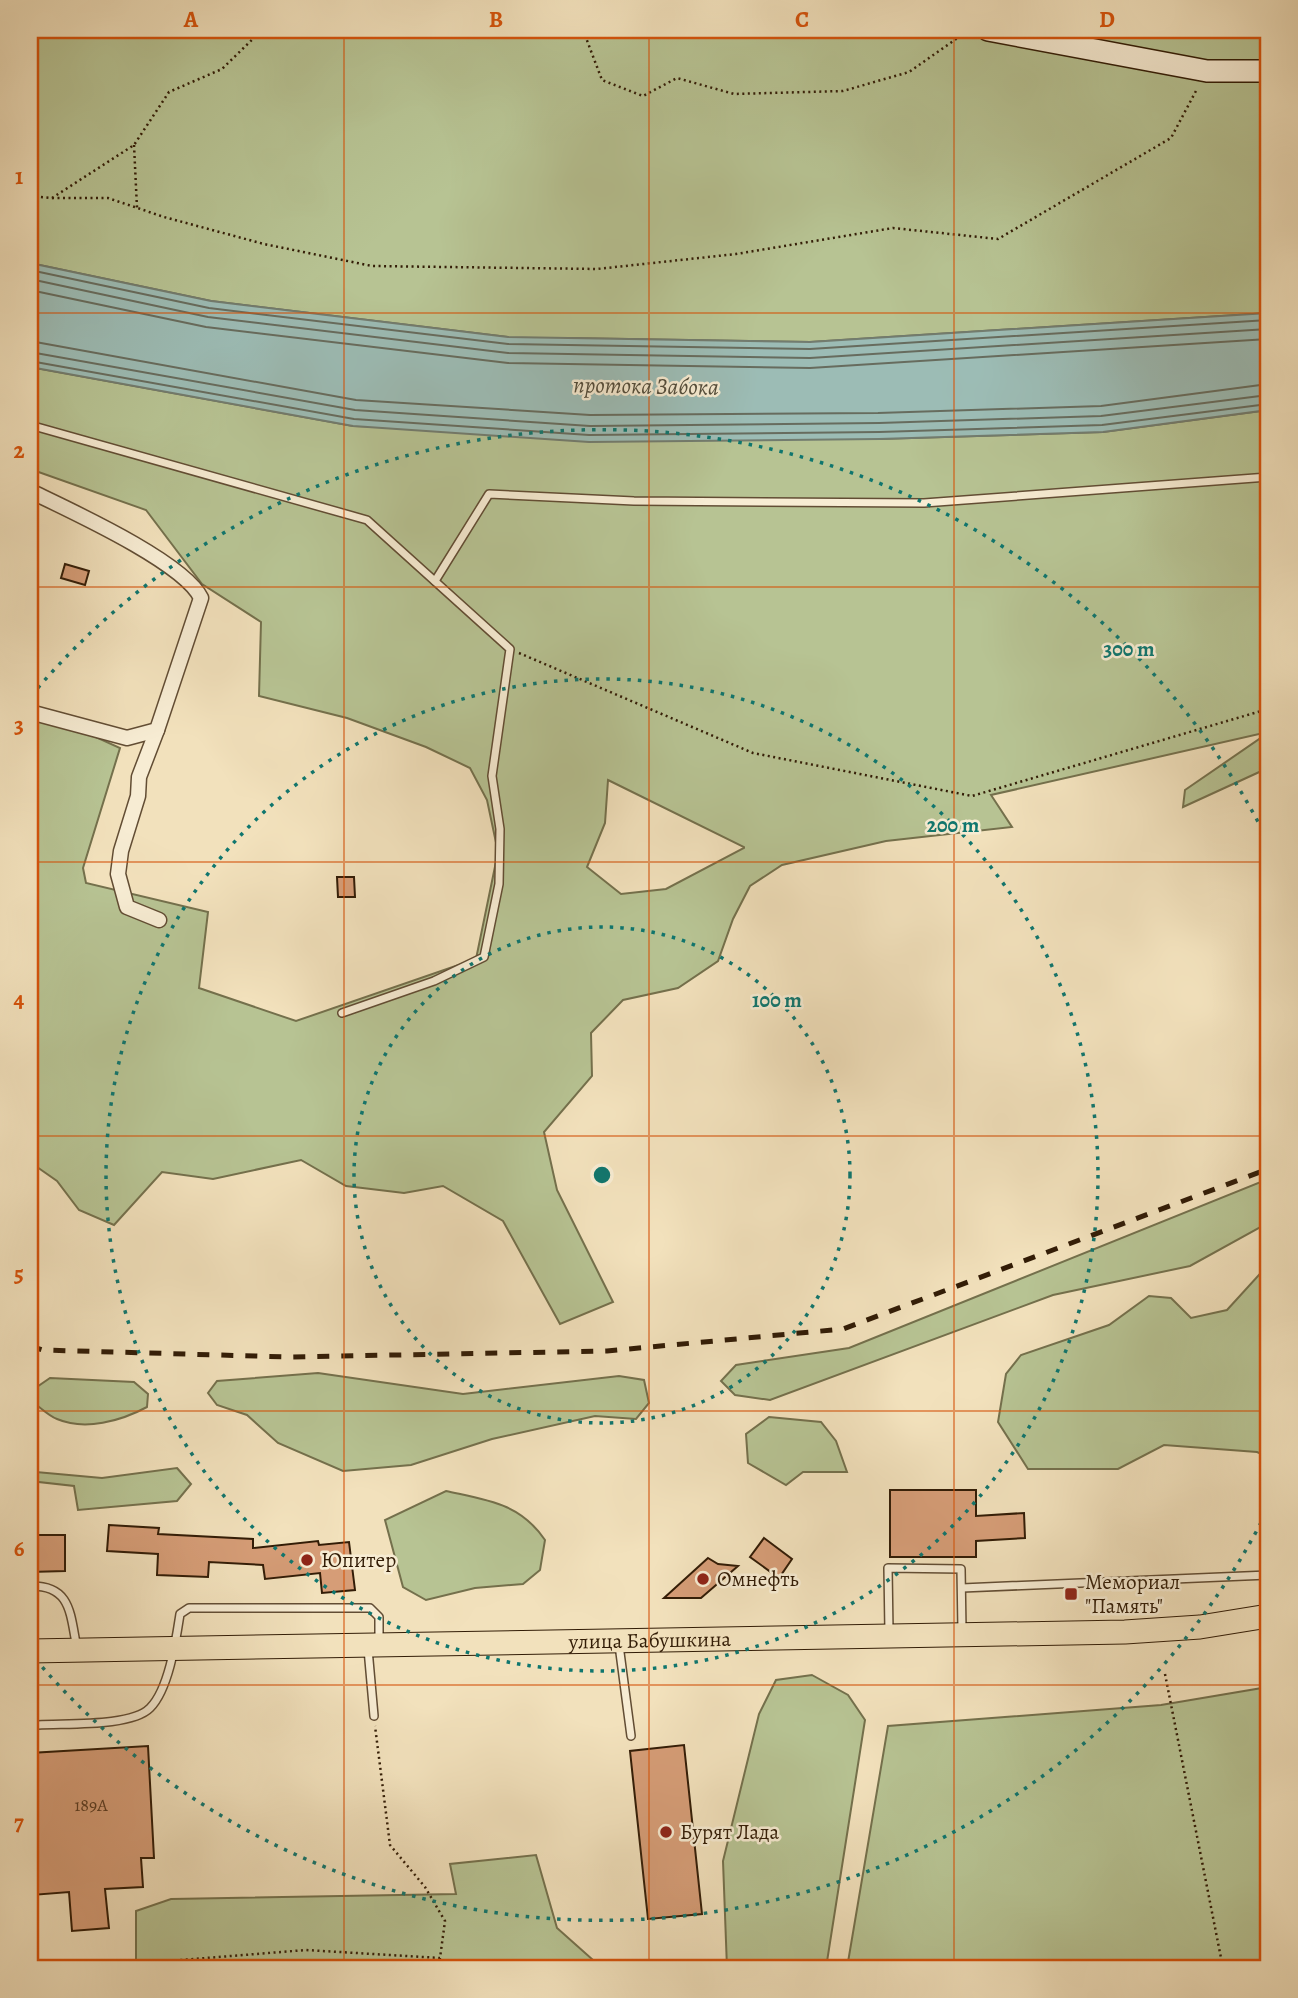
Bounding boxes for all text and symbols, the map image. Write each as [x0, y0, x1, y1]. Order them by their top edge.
text: A [183, 4, 199, 35]
text: B [489, 4, 503, 35]
text: C [795, 4, 809, 35]
text: D [1099, 4, 1115, 35]
text: 1 [15, 161, 23, 192]
water label: протока Забока [573, 369, 719, 403]
text: 2 [13, 435, 25, 466]
text: 300 m [1103, 635, 1155, 663]
text: 3 [14, 710, 24, 741]
text: 200 m [927, 811, 980, 839]
text: 4 [14, 984, 25, 1015]
text: 100 m [752, 986, 802, 1014]
centre of rings [590, 1163, 614, 1187]
text: 5 [14, 1258, 24, 1289]
text: 6 [14, 1533, 25, 1564]
place label: Юпитер [321, 1546, 396, 1574]
marker: Юпитер [299, 1552, 315, 1568]
place label: Омнефть [717, 1565, 799, 1593]
place label: Мемориал "Память" [1085, 1568, 1180, 1620]
marker: Омнефть [695, 1571, 711, 1587]
marker: Мемориал "Память" [1063, 1586, 1079, 1602]
street label: улица Бабушкина [567, 1625, 732, 1656]
house number: 189А [74, 1793, 108, 1817]
text: 7 [14, 1807, 24, 1838]
place label: Бурят Лада [680, 1818, 780, 1846]
marker: Бурят Лада [658, 1824, 674, 1840]

